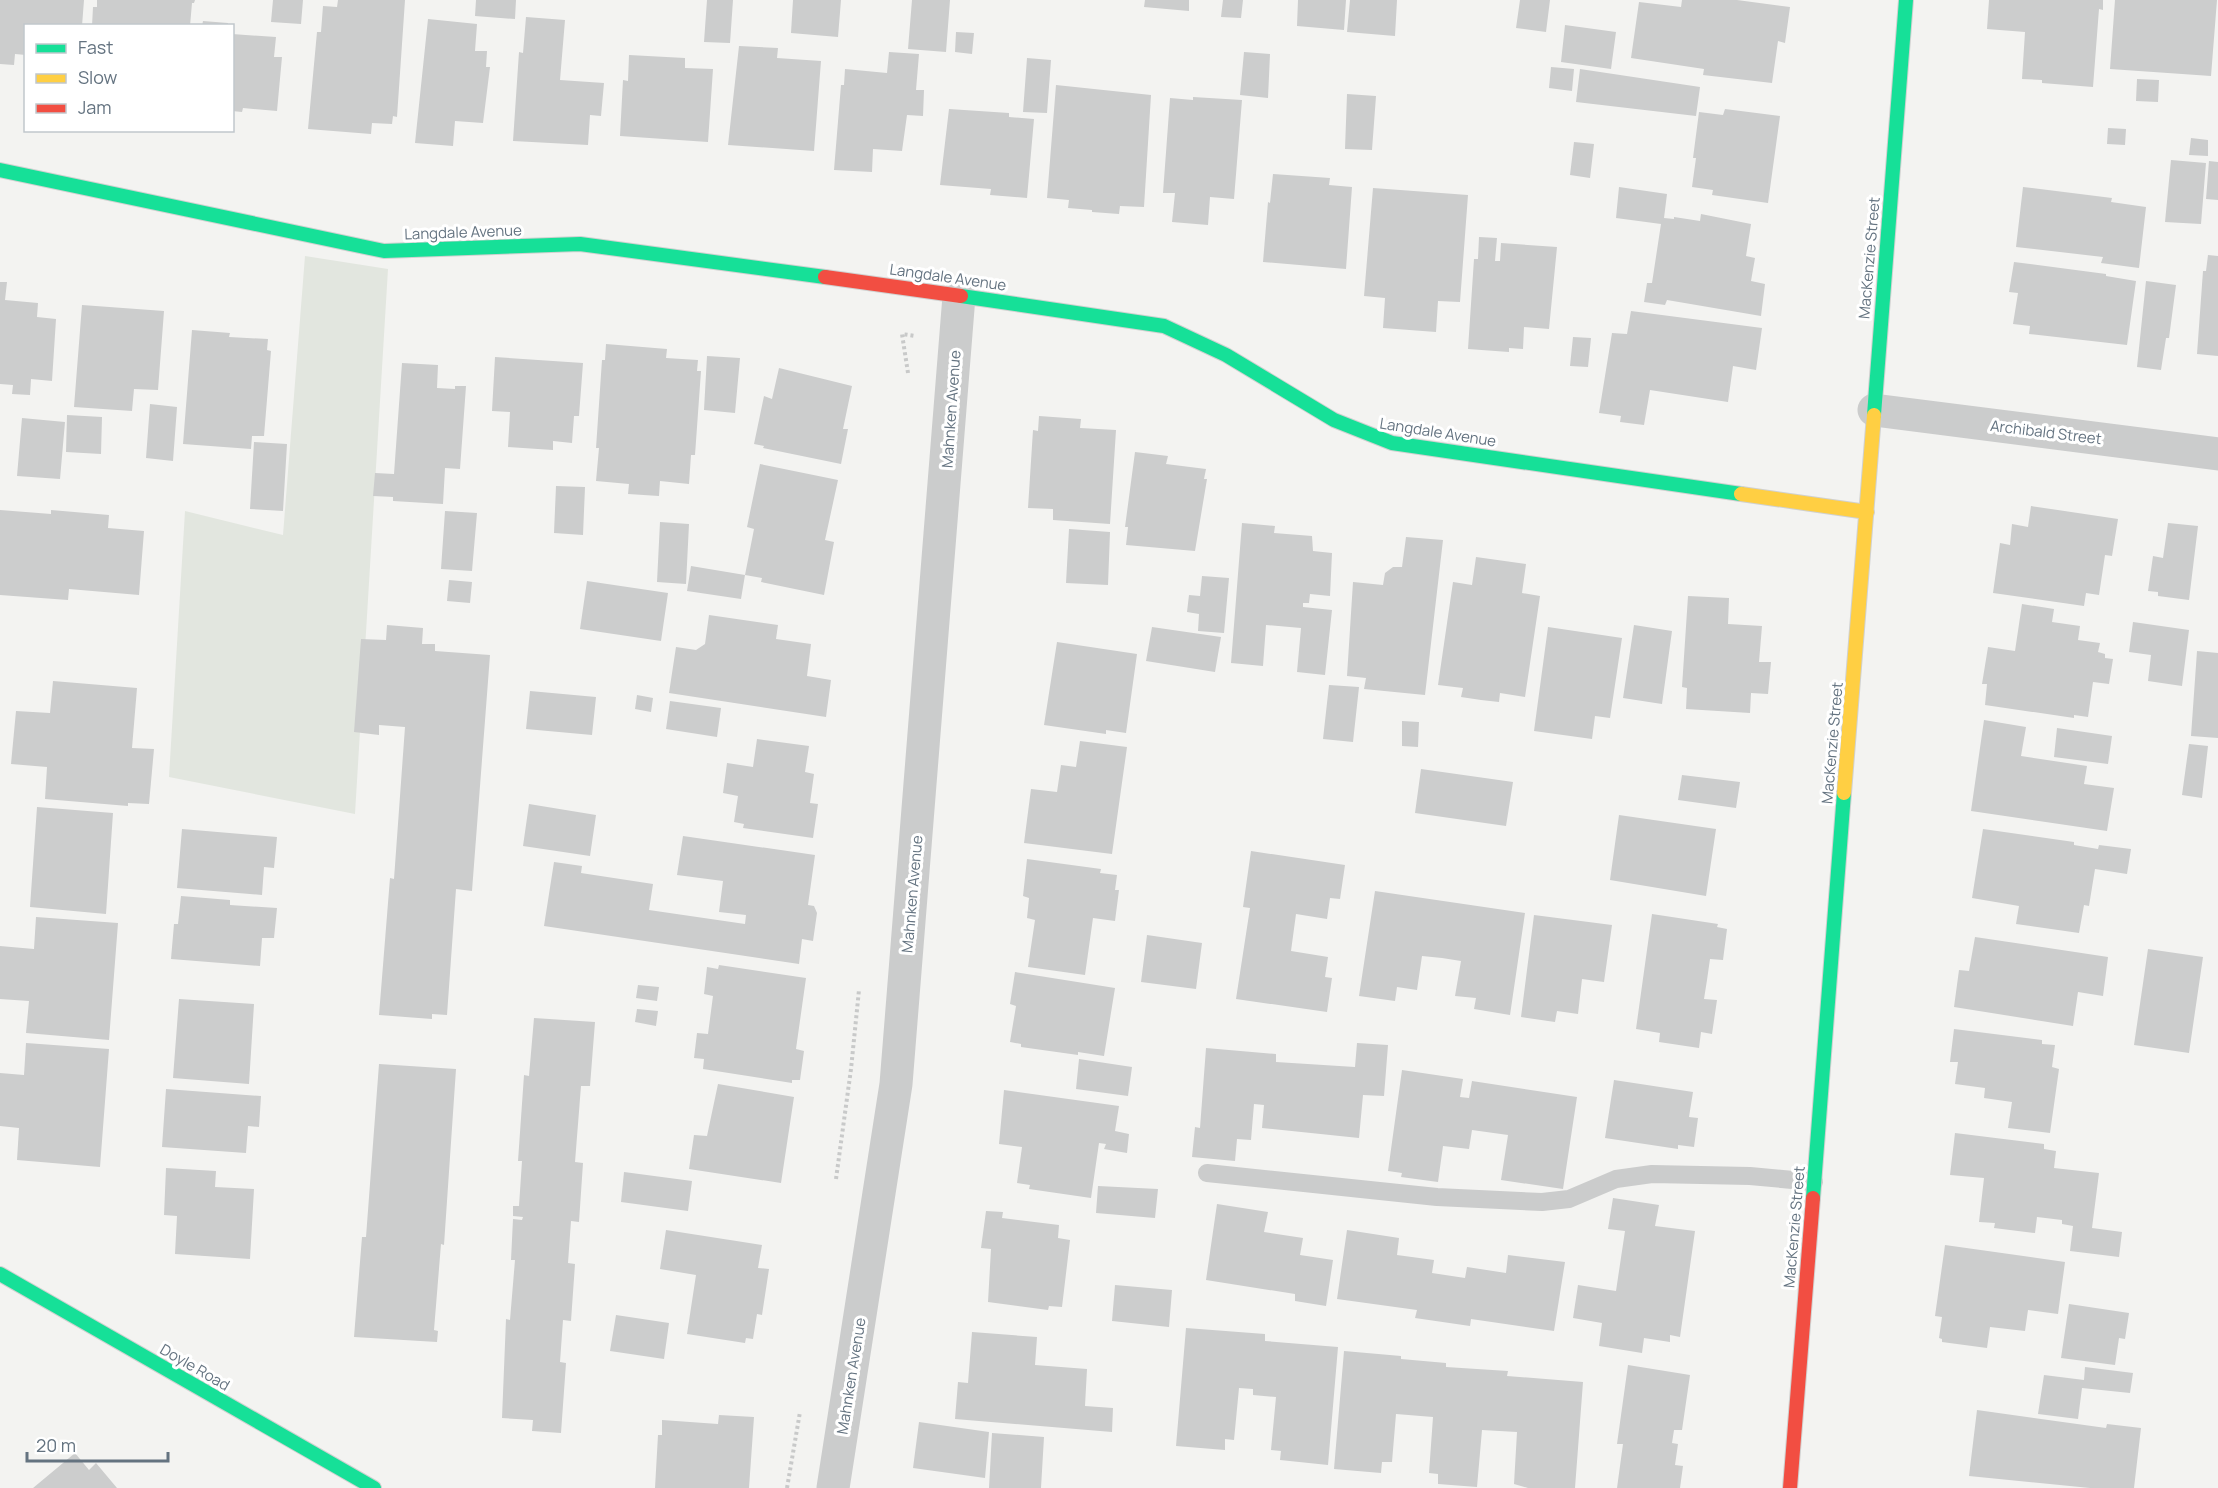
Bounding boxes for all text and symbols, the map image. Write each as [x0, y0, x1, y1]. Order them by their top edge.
legend [24, 24, 234, 132]
text: Fast [78, 35, 113, 59]
text: Slow [78, 65, 118, 89]
text: Jam [78, 95, 112, 119]
street label: MacKenzie Street [1853, 196, 1885, 320]
street label: Langdale Avenue [404, 219, 522, 245]
street label: Langdale Avenue [888, 258, 1008, 296]
street label: Mahnken Avenue [936, 349, 966, 469]
street label: Langdale Avenue [1378, 412, 1498, 452]
street label: Archibald Street [1989, 415, 2103, 449]
street label: MacKenzie Street [1816, 681, 1848, 805]
street label: Mahnken Avenue [896, 834, 928, 954]
street label: MacKenzie Street [1778, 1165, 1810, 1289]
street label: Mahnken Avenue [831, 1316, 871, 1436]
street label: Doyle Road [156, 1339, 234, 1395]
scale bar [27, 1425, 168, 1463]
text: 20 m [36, 1433, 76, 1457]

